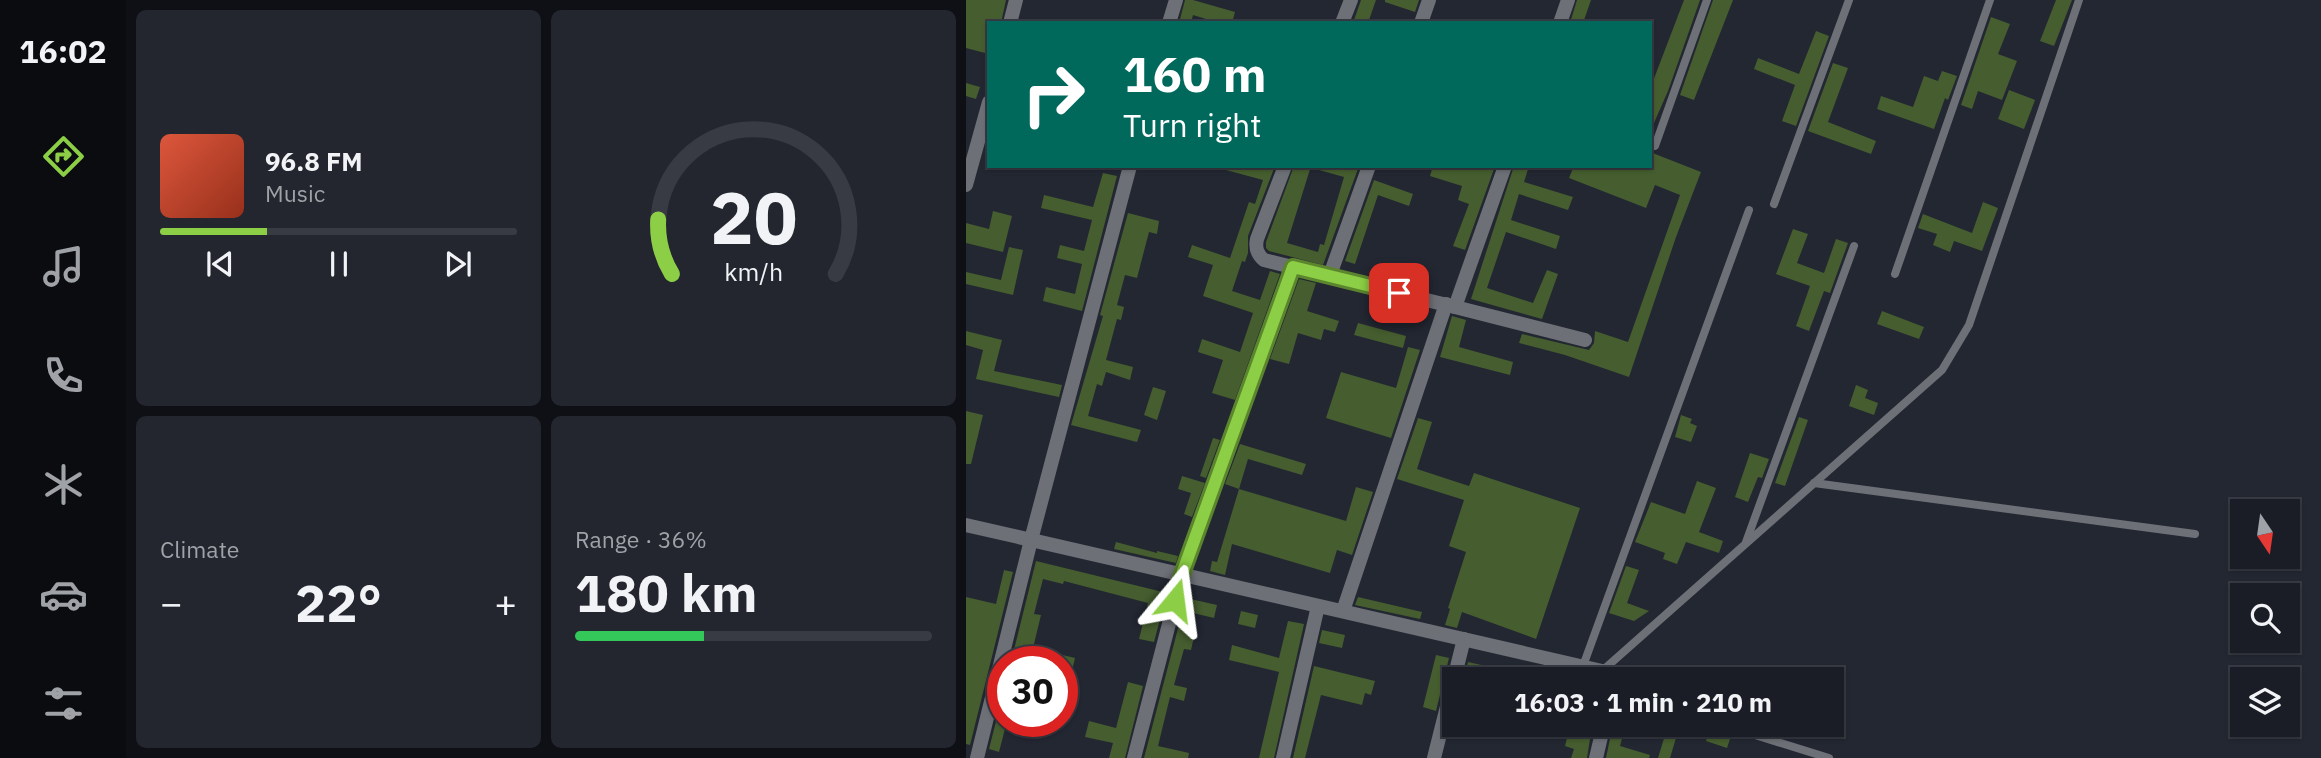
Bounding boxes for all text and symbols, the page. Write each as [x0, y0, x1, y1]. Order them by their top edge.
text: 16:02 [19, 30, 107, 72]
text: 160 m [1123, 42, 1267, 105]
icon: right [1008, 49, 1099, 140]
text: Turn right [1123, 104, 1261, 146]
icon: directions [39, 132, 88, 181]
text: 96.8 FM [265, 144, 363, 178]
text: 20 [710, 170, 797, 265]
text: Music [265, 178, 325, 208]
icon: music [39, 242, 88, 291]
icon: previous [201, 245, 239, 283]
icon: pause [320, 245, 358, 283]
icon: next [439, 245, 477, 283]
text: km/h [724, 255, 783, 288]
pin [1369, 263, 1429, 323]
icon: arrive [1380, 274, 1418, 312]
icon: phone [39, 351, 88, 400]
icon: climate [39, 460, 88, 509]
north arrow [2230, 499, 2300, 569]
map controls [2230, 499, 2300, 737]
text: Range · 36% [575, 524, 707, 554]
text: Climate [160, 534, 239, 564]
text: 180 km [575, 559, 757, 626]
position arrow [1138, 563, 1212, 637]
text: 22° [295, 569, 382, 636]
icon: car [39, 570, 88, 619]
text: − [160, 578, 183, 627]
text: + [494, 578, 517, 627]
button: search [2230, 583, 2300, 653]
speed limit sign: 30 [987, 646, 1078, 737]
button: layers [2230, 667, 2300, 737]
icon: filters [39, 679, 88, 728]
text: 16:03 · 1 min · 210 m [1514, 685, 1772, 719]

